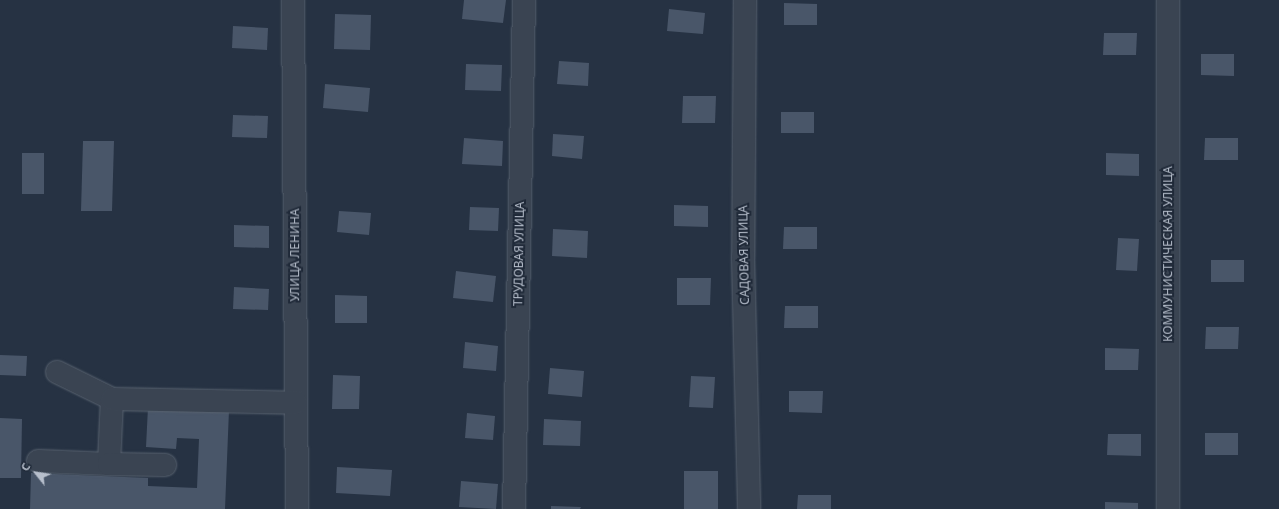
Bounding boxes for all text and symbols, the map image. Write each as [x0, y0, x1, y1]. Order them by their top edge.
street label: КОММУНИСТИЧЕСКАЯ УЛИЦА [1161, 166, 1175, 342]
street label: ТРУДОВАЯ УЛИЦА [511, 202, 527, 306]
street label: САДОВАЯ УЛИЦА [736, 205, 752, 305]
street label: УЛИЦА ЛЕНИНА [288, 208, 302, 302]
north arrow [16, 453, 56, 493]
text: С [17, 460, 33, 474]

